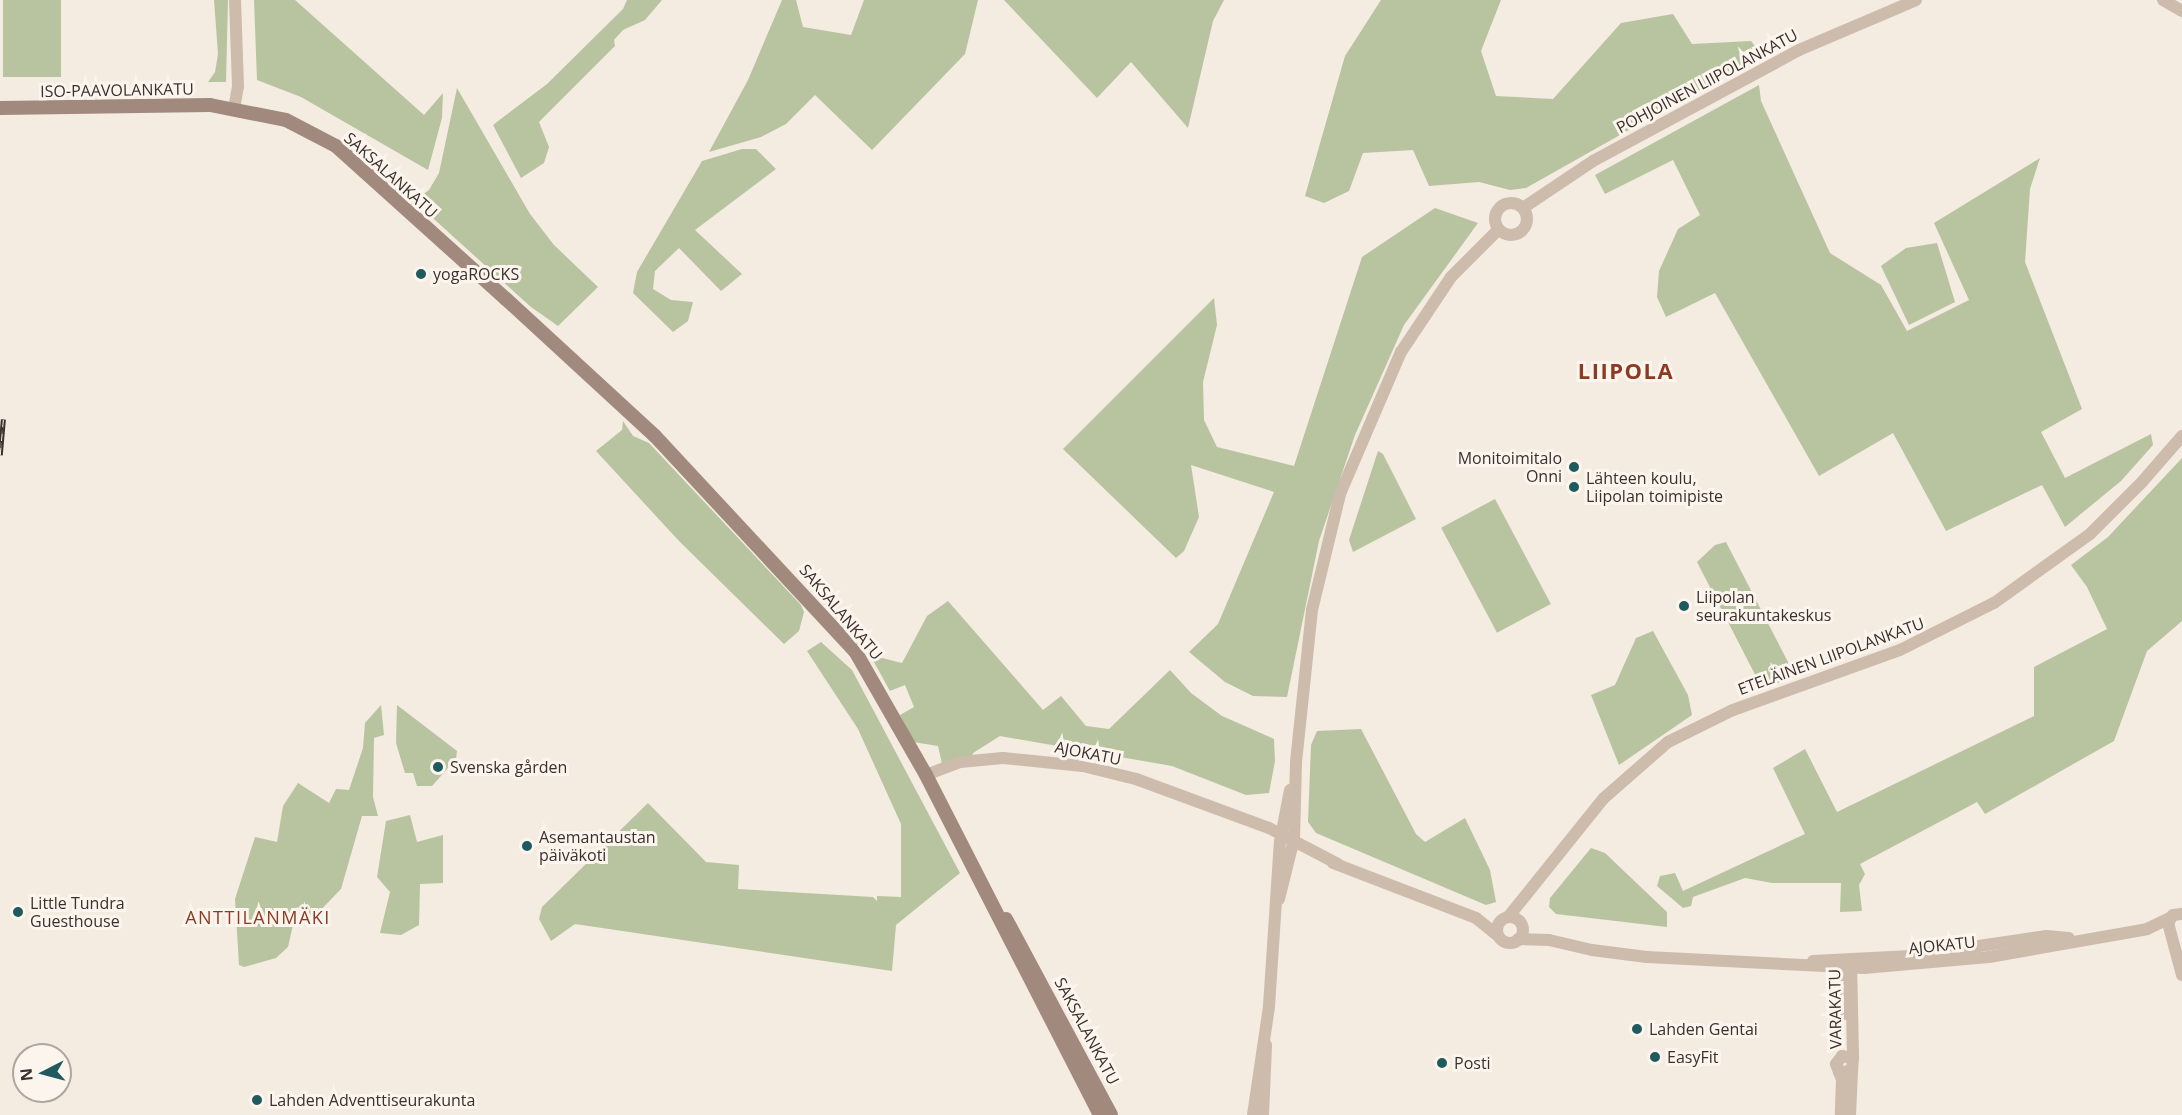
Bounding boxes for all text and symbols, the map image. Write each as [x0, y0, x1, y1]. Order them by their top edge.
street label: POHJOINEN LIIPOLANKATU [1613, 25, 1801, 137]
street label: ISO-PAAVOLANKATU [40, 79, 194, 101]
street label: SAKSALANKATU [341, 128, 441, 222]
place label: yogaROCKS [433, 264, 519, 284]
marker: yogaROCKS [414, 267, 428, 281]
district label: LIIPOLA [1578, 358, 1674, 384]
place label: Monitoimitalo Onni [1458, 448, 1562, 486]
marker: Monitoimitalo Onni [1567, 460, 1581, 474]
place label: Lähteen koulu, Liipolan toimipiste [1586, 468, 1723, 506]
marker: Lähteen koulu, Liipolan toimipiste [1567, 480, 1581, 494]
street label: SAKSALANKATU [796, 560, 886, 664]
place label: Liipolan seurakuntakeskus [1696, 587, 1831, 625]
marker: Liipolan seurakuntakeskus [1677, 599, 1691, 613]
street label: ETELÄINEN LIIPOLANKATU [1735, 613, 1927, 699]
street label: AJOKATU [1053, 737, 1123, 769]
place label: Svenska gården [450, 757, 567, 777]
marker: Svenska gården [431, 760, 445, 774]
place label: Asemantaustan päiväkoti [539, 827, 656, 865]
marker: Asemantaustan päiväkoti [520, 839, 534, 853]
place label: Little Tundra Guesthouse [30, 893, 125, 931]
marker: Little Tundra Guesthouse [11, 905, 25, 919]
district label: ANTTILANMÄKI [185, 906, 331, 928]
street label: AJOKATU [1908, 932, 1976, 958]
street label: VARAKATU [1825, 969, 1845, 1049]
street label: SAKSALANKATU [1051, 974, 1123, 1088]
place label: Lahden Gentai [1649, 1019, 1758, 1039]
marker: Lahden Gentai [1630, 1022, 1644, 1036]
north arrow [12, 1043, 72, 1103]
place label: EasyFit [1667, 1047, 1718, 1067]
marker: EasyFit [1648, 1050, 1662, 1064]
place label: Posti [1454, 1053, 1491, 1073]
marker: Posti [1435, 1056, 1449, 1070]
text: N [14, 1067, 38, 1082]
place label: Lahden Adventtiseurakunta [269, 1090, 475, 1110]
marker: Lahden Adventtiseurakunta [250, 1093, 264, 1107]

